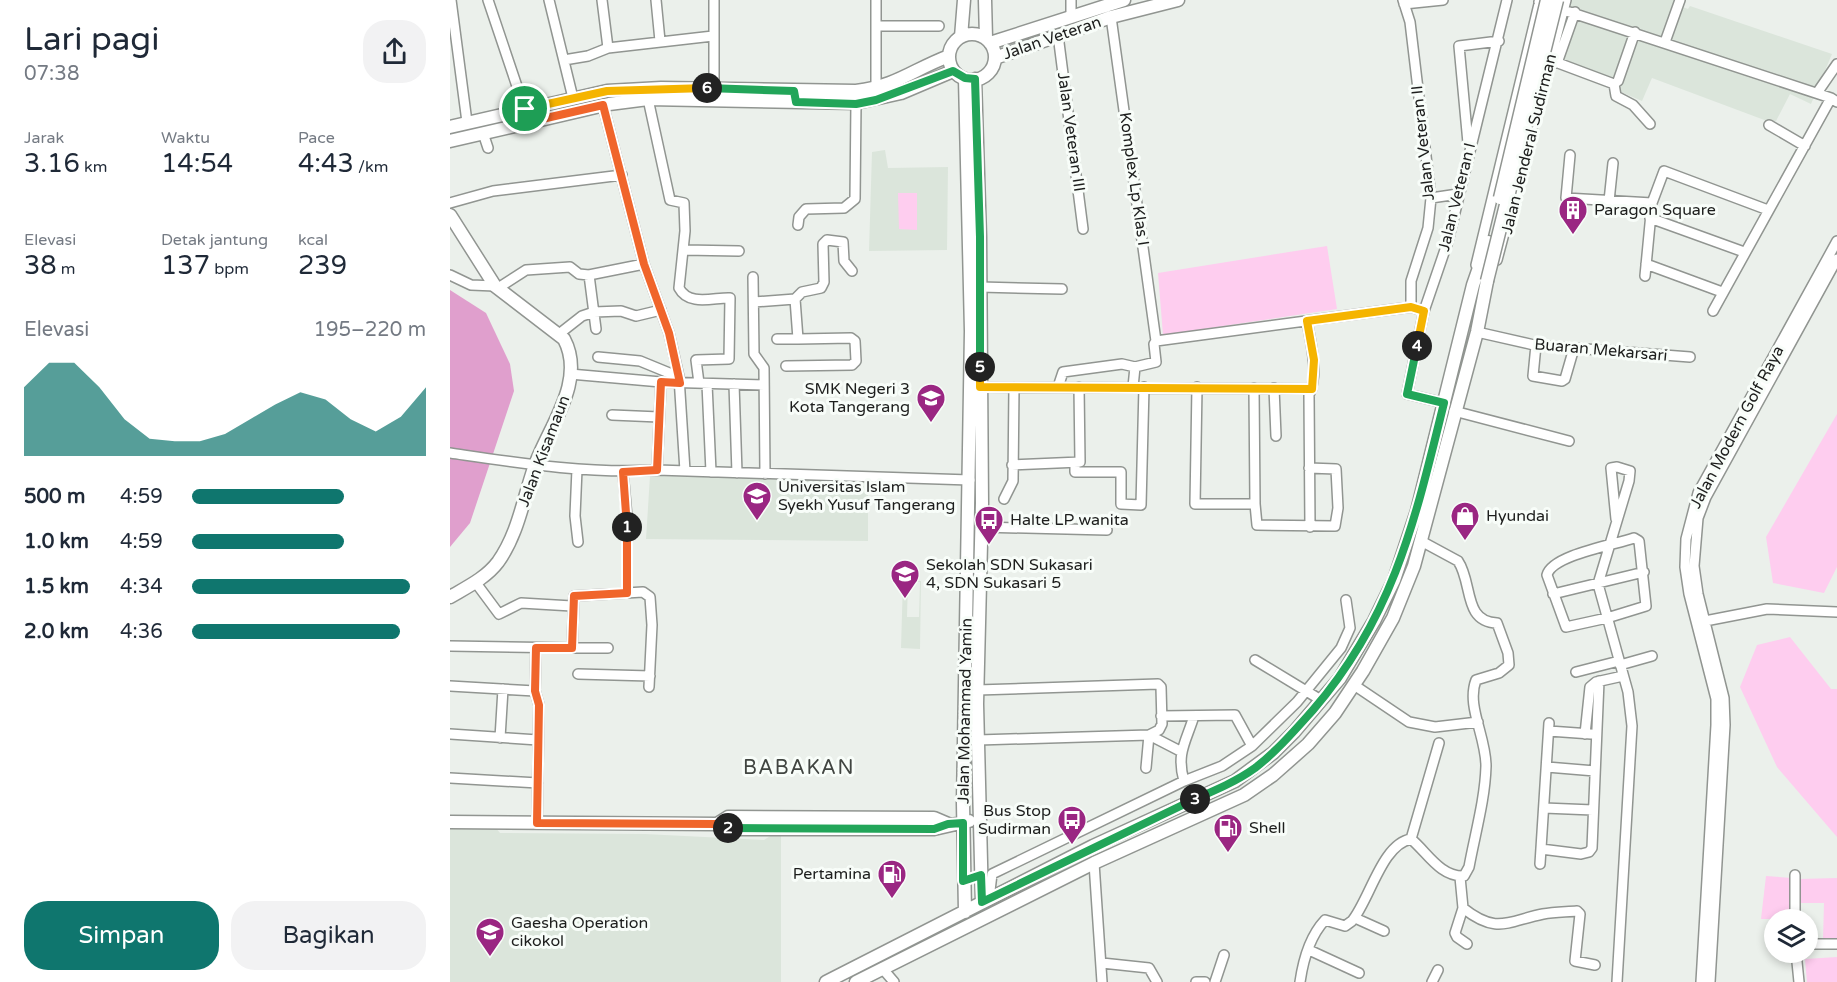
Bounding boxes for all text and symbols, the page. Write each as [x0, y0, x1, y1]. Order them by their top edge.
street label: Jalan Veteran [1000, 12, 1104, 64]
text: Lari pagi [24, 20, 159, 59]
button: share [363, 20, 426, 83]
street label: Jalan Jenderal Sudirman [1497, 52, 1561, 236]
text: 07:38 [24, 62, 79, 86]
street label: Jalan Veteran III [1053, 71, 1089, 193]
pin: 6 [692, 73, 722, 103]
text: 6 [702, 78, 712, 98]
pin [499, 83, 550, 134]
street label: Jalan Veteran II [1407, 84, 1439, 202]
icon: arrive [508, 92, 541, 125]
street label: Komplex Lp Klas I [1115, 111, 1153, 247]
text: Jarak [24, 128, 64, 148]
text: Waktu [161, 128, 210, 148]
text: Pace [298, 128, 335, 148]
street label: Jalan Veteran I [1434, 141, 1480, 253]
text: 3.16 [24, 148, 80, 179]
text: 14:54 [161, 148, 233, 179]
text: 4:43 [298, 148, 354, 179]
text: km [80, 157, 107, 177]
text: /km [354, 157, 388, 177]
building icon: Paragon Square [1557, 194, 1589, 236]
place label: Paragon Square [1594, 200, 1716, 220]
text: Elevasi [24, 230, 76, 250]
text: Detak jantung [161, 230, 268, 250]
text: kcal [298, 230, 328, 250]
text: 38 [24, 250, 57, 281]
text: 137 [161, 250, 210, 281]
text: 239 [298, 250, 347, 281]
text: m [57, 259, 76, 279]
text: bpm [210, 259, 249, 279]
text: Elevasi [24, 318, 89, 342]
text: 195–220 m [313, 318, 426, 342]
pin: 4 [1402, 331, 1432, 361]
street label: Buaran Mekarsari [1534, 334, 1668, 366]
text: 4 [1412, 336, 1422, 356]
street label: Jalan Modern Golf Raya [1686, 342, 1788, 512]
pin: 5 [965, 352, 995, 382]
text: 5 [975, 357, 985, 377]
place label: SMK Negeri 3 Kota Tangerang [789, 379, 910, 417]
school or university icon: SMK Negeri 3 Kota Tangerang [915, 382, 947, 424]
street label: Jalan Kisamaun [514, 392, 574, 510]
place label: Universitas Islam Syekh Yusuf Tangerang [778, 477, 955, 515]
school or university icon: Universitas Islam Syekh Yusuf Tangerang [741, 480, 773, 522]
text: 500 m [24, 485, 85, 509]
text: 4:59 [120, 485, 163, 509]
shop icon: Hyundai [1449, 500, 1481, 542]
bus stop icon: Halte LP wanita [973, 504, 1005, 546]
place label: Hyundai [1486, 506, 1549, 526]
place label: Halte LP wanita [1010, 510, 1129, 530]
pin: 1 [612, 512, 642, 542]
text: 1 [622, 517, 632, 537]
text: 1.0 km [24, 530, 89, 554]
text: 4:59 [120, 530, 163, 554]
place label: Sekolah SDN Sukasari 4, SDN Sukasari 5 [926, 555, 1093, 593]
school or university icon: Sekolah SDN Sukasari 4, SDN Sukasari 5 [889, 558, 921, 600]
text: 1.5 km [24, 575, 89, 599]
text: 4:34 [120, 575, 163, 599]
street label: Jalan Mohammad Yamin [953, 618, 977, 804]
text: 2.0 km [24, 620, 89, 644]
text: 4:36 [120, 620, 163, 644]
district label: BABAKAN [743, 756, 855, 780]
pin: 3 [1180, 784, 1210, 814]
text: 3 [1190, 789, 1200, 809]
place label: Bus Stop Sudirman [978, 801, 1051, 839]
bus stop icon: Bus Stop Sudirman [1056, 804, 1088, 846]
fuel station icon: Shell [1212, 812, 1244, 854]
pin: 2 [713, 813, 743, 843]
text: 2 [723, 818, 733, 838]
place label: Shell [1249, 818, 1286, 838]
fuel station icon: Pertamina [876, 858, 908, 900]
place label: Pertamina [793, 864, 871, 884]
button: Simpan [24, 901, 219, 970]
button: Bagikan [231, 901, 426, 970]
map controls [1764, 909, 1818, 963]
button: layers [1764, 909, 1818, 963]
place label: Gaesha Operation cikokol [511, 913, 648, 951]
school or university icon: Gaesha Operation cikokol [474, 916, 506, 958]

